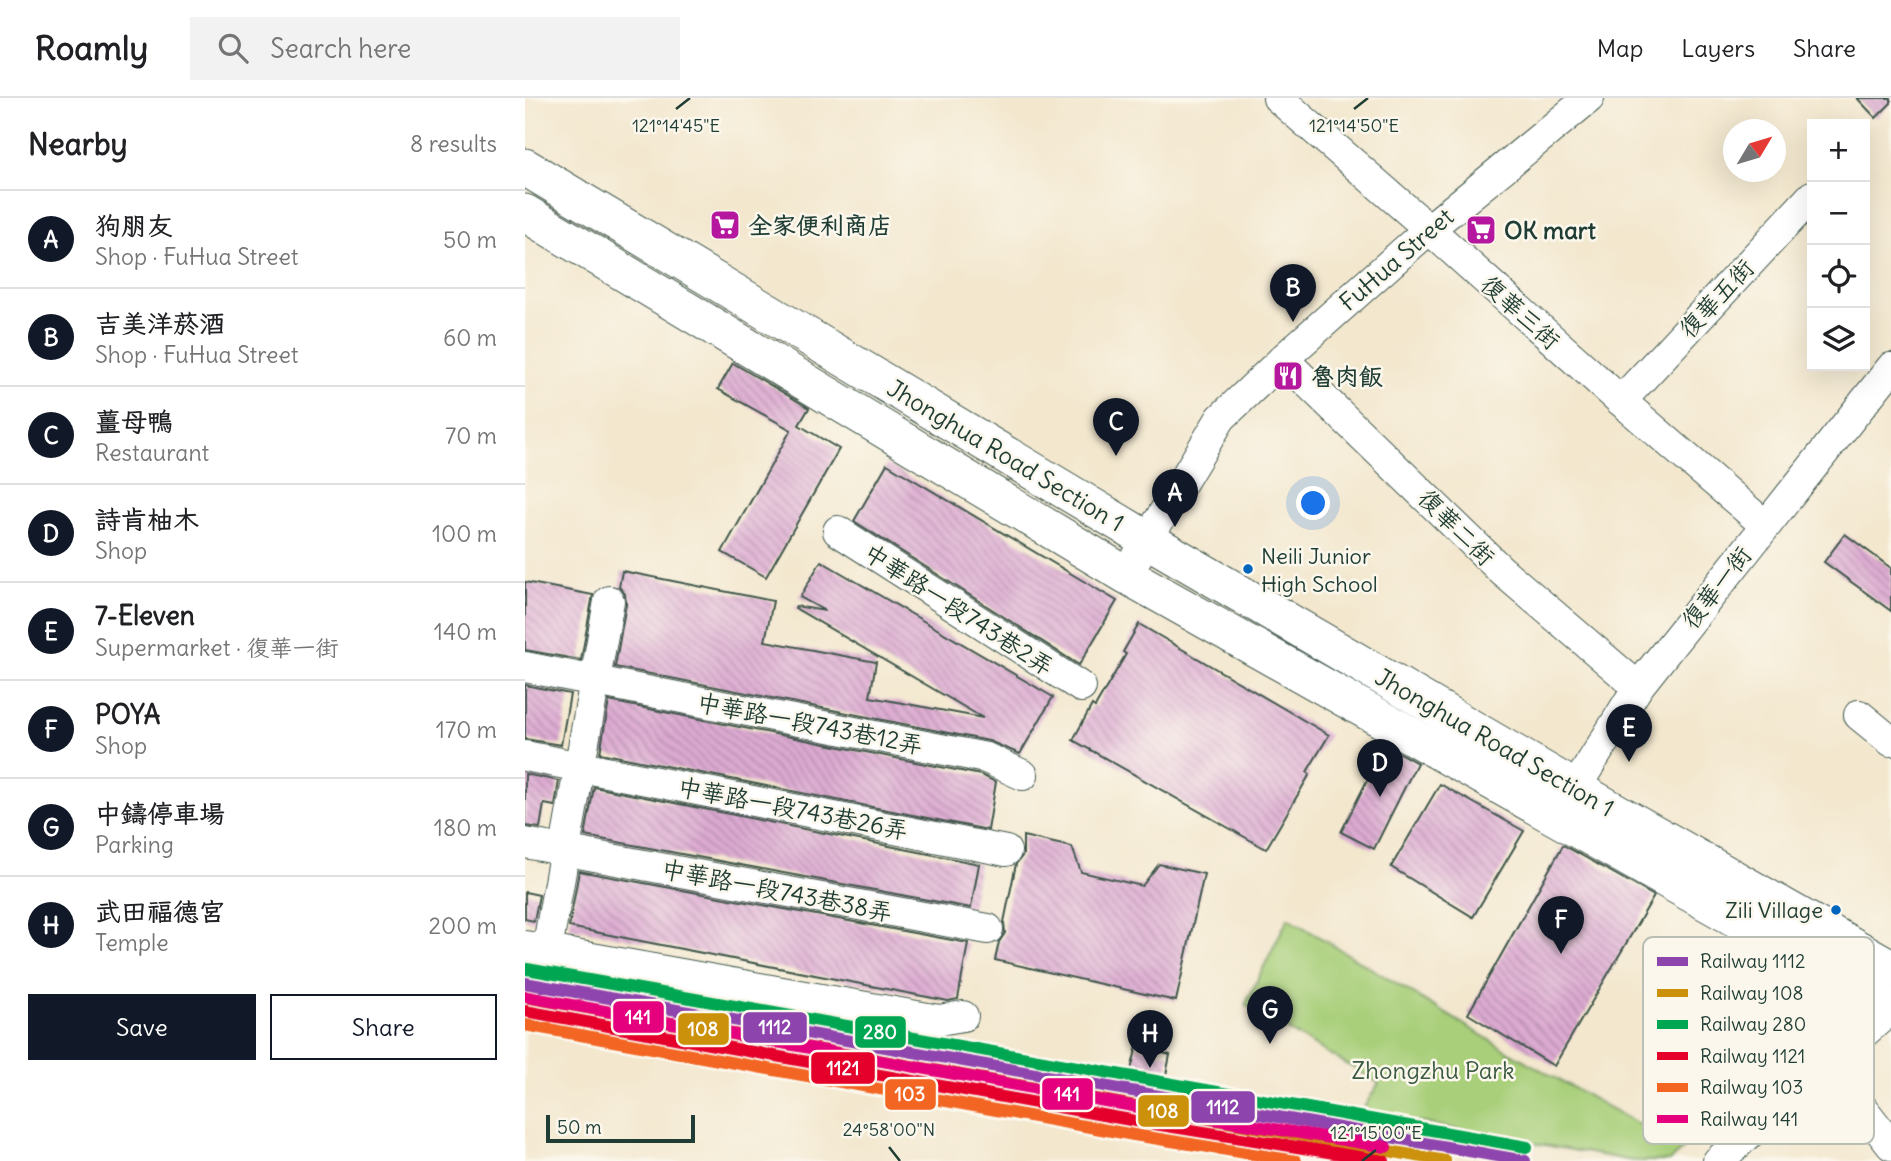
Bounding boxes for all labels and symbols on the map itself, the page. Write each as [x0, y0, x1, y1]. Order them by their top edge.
text: 121°14'45"E [632, 114, 720, 137]
text: 121°14'50"E [1309, 114, 1399, 137]
north arrow [1723, 119, 1786, 182]
street label: FuHua Street [1333, 201, 1459, 317]
supermarket icon: 全家便利商店 [708, 208, 742, 242]
place label: 全家便利商店 [748, 210, 892, 240]
supermarket icon: OK mart [1464, 213, 1498, 247]
place label: OK mart [1504, 215, 1597, 245]
street label: 復華五街 [1672, 253, 1760, 343]
pin: B [1270, 264, 1316, 322]
street label: 復華三街 [1475, 269, 1567, 355]
restaurant icon: 魯肉飯 [1271, 359, 1305, 393]
place label: 魯肉飯 [1311, 361, 1383, 391]
street label: Jhonghua Road Section 1 [882, 372, 1130, 538]
pin: C [1093, 398, 1139, 456]
pin: A [1152, 469, 1198, 527]
street label: 復華二街 [1412, 482, 1502, 572]
your location [1296, 486, 1330, 520]
street label: 中華路一段743巷2弄 [859, 537, 1059, 681]
street label: 復華一街 [1675, 540, 1757, 634]
place label: Neili Junior High School [1261, 542, 1378, 598]
marker: Neili Junior High School [1241, 562, 1255, 576]
street label: Jhonghua Road Section 1 [1370, 661, 1620, 823]
street label: 中華路一段743巷12弄 [695, 686, 925, 760]
pin: E [1606, 704, 1652, 762]
pin: D [1357, 739, 1403, 797]
street label: 中華路一段743巷26弄 [675, 771, 911, 845]
street label: 中華路一段743巷38弄 [659, 853, 895, 927]
pin: F [1538, 896, 1584, 954]
place label: Zili Village [1725, 896, 1823, 924]
marker: Zili Village [1829, 903, 1843, 917]
legend [1643, 937, 1874, 1144]
text: Railway 1112 [1700, 949, 1805, 973]
text: Railway 108 [1700, 981, 1803, 1005]
pin: G [1247, 986, 1293, 1044]
line badge: 141 [612, 1000, 665, 1034]
text: 141 [625, 1005, 651, 1029]
pin: H [1127, 1010, 1173, 1068]
line badge: 1112 [742, 1011, 808, 1044]
line badge: 108 [677, 1012, 730, 1046]
text: Railway 280 [1700, 1012, 1806, 1036]
text: 1112 [758, 1015, 792, 1039]
line badge: 280 [854, 1015, 907, 1049]
text: 108 [688, 1017, 719, 1041]
text: 280 [863, 1020, 897, 1044]
text: Railway 1121 [1700, 1044, 1805, 1068]
line badge: 1121 [810, 1051, 876, 1085]
park label: Zhongzhu Park [1352, 1055, 1514, 1085]
text: 1121 [826, 1056, 860, 1080]
text: Railway 103 [1700, 1075, 1803, 1099]
line badge: 141 [1041, 1077, 1094, 1111]
line badge: 103 [884, 1078, 937, 1111]
text: 103 [895, 1082, 925, 1106]
text: 141 [1054, 1082, 1080, 1106]
line badge: 1112 [1190, 1090, 1256, 1124]
line badge: 108 [1137, 1094, 1190, 1128]
text: 1112 [1206, 1095, 1240, 1119]
text: 108 [1148, 1099, 1179, 1123]
text: Railway 141 [1700, 1107, 1798, 1131]
scale bar [546, 1112, 695, 1144]
text: 24°58'00"N [843, 1118, 935, 1141]
text: 121°15'00"E [1330, 1121, 1422, 1144]

